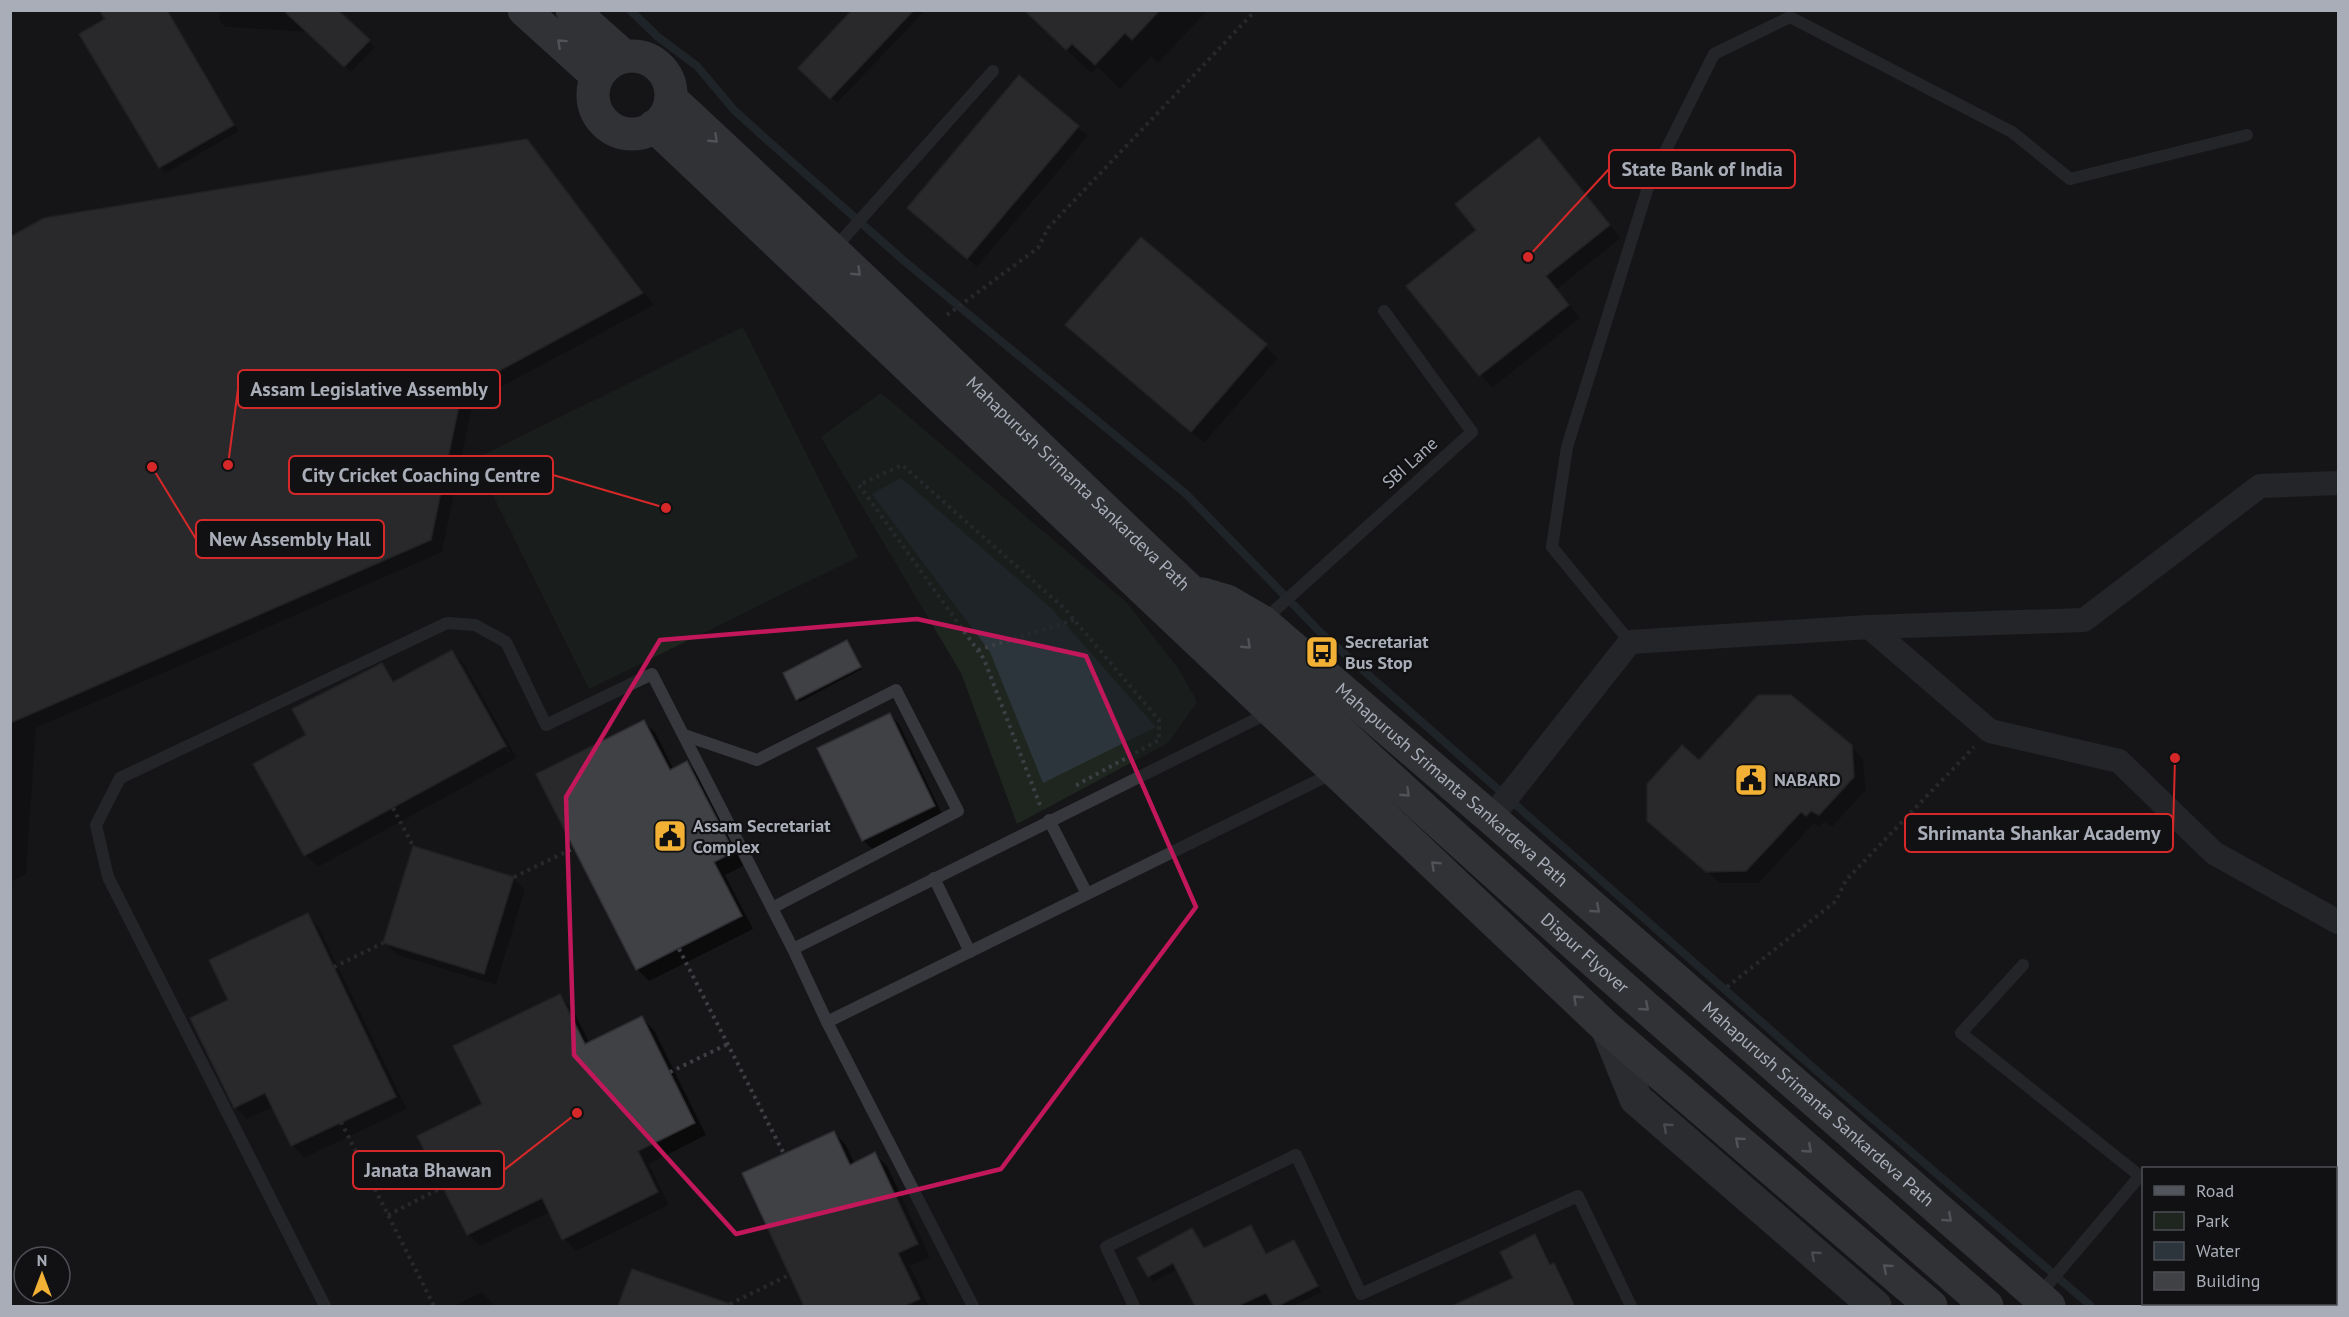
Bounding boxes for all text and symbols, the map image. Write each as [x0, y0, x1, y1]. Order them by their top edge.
one-way arrow [557, 39, 568, 50]
one-way arrow [707, 132, 718, 143]
callout: State Bank of India [1609, 150, 1795, 188]
text: State Bank of India [1621, 156, 1783, 182]
one-way arrow [850, 264, 861, 275]
callout: Assam Legislative Assembly [238, 370, 500, 408]
street label: Mahapurush Srimanta Sankardeva Path [962, 371, 1195, 595]
text: Assam Legislative Assembly [250, 376, 488, 402]
street label: SBI Lane [1377, 432, 1442, 494]
callout: City Cricket Coaching Centre [289, 456, 553, 494]
text: City Cricket Coaching Centre [302, 462, 540, 488]
callout: New Assembly Hall [196, 520, 384, 558]
text: New Assembly Hall [209, 526, 371, 552]
place label: Secretariat Bus Stop [1345, 630, 1429, 674]
bus stop icon: Secretariat Bus Stop [1304, 634, 1340, 670]
one-way arrow [1240, 637, 1251, 648]
street label: Mahapurush Srimanta Sankardeva Path [1331, 677, 1573, 891]
public building icon: NABARD [1733, 762, 1769, 798]
place label: NABARD [1774, 768, 1841, 791]
one-way arrow [1399, 785, 1410, 796]
place label: Assam Secretariat Complex [693, 814, 831, 858]
callout: Shrimanta Shankar Academy [1905, 814, 2173, 852]
public building icon: Assam Secretariat Complex [652, 818, 688, 854]
text: Shrimanta Shankar Academy [1917, 820, 2161, 846]
one-way arrow [1431, 861, 1442, 872]
one-way arrow [1589, 902, 1600, 913]
street label: Dispur Flyover [1536, 908, 1634, 998]
one-way arrow [1573, 995, 1583, 1006]
street label: Mahapurush Srimanta Sankardeva Path [1698, 996, 1939, 1211]
one-way arrow [1638, 1000, 1649, 1011]
one-way arrow [1663, 1123, 1674, 1134]
one-way arrow [1735, 1137, 1746, 1148]
one-way arrow [1801, 1142, 1811, 1153]
callout: Janata Bhawan [353, 1151, 504, 1189]
text: Janata Bhawan [363, 1157, 492, 1183]
legend [2142, 1167, 2337, 1305]
text: Road [2196, 1179, 2234, 1202]
text: Park [2196, 1209, 2229, 1232]
one-way arrow [1941, 1211, 1952, 1222]
text: Water [2196, 1239, 2240, 1262]
north arrow [12, 1245, 72, 1305]
text: N [37, 1250, 47, 1270]
one-way arrow [1811, 1251, 1821, 1262]
one-way arrow [1883, 1265, 1894, 1276]
text: Building [2196, 1269, 2260, 1292]

